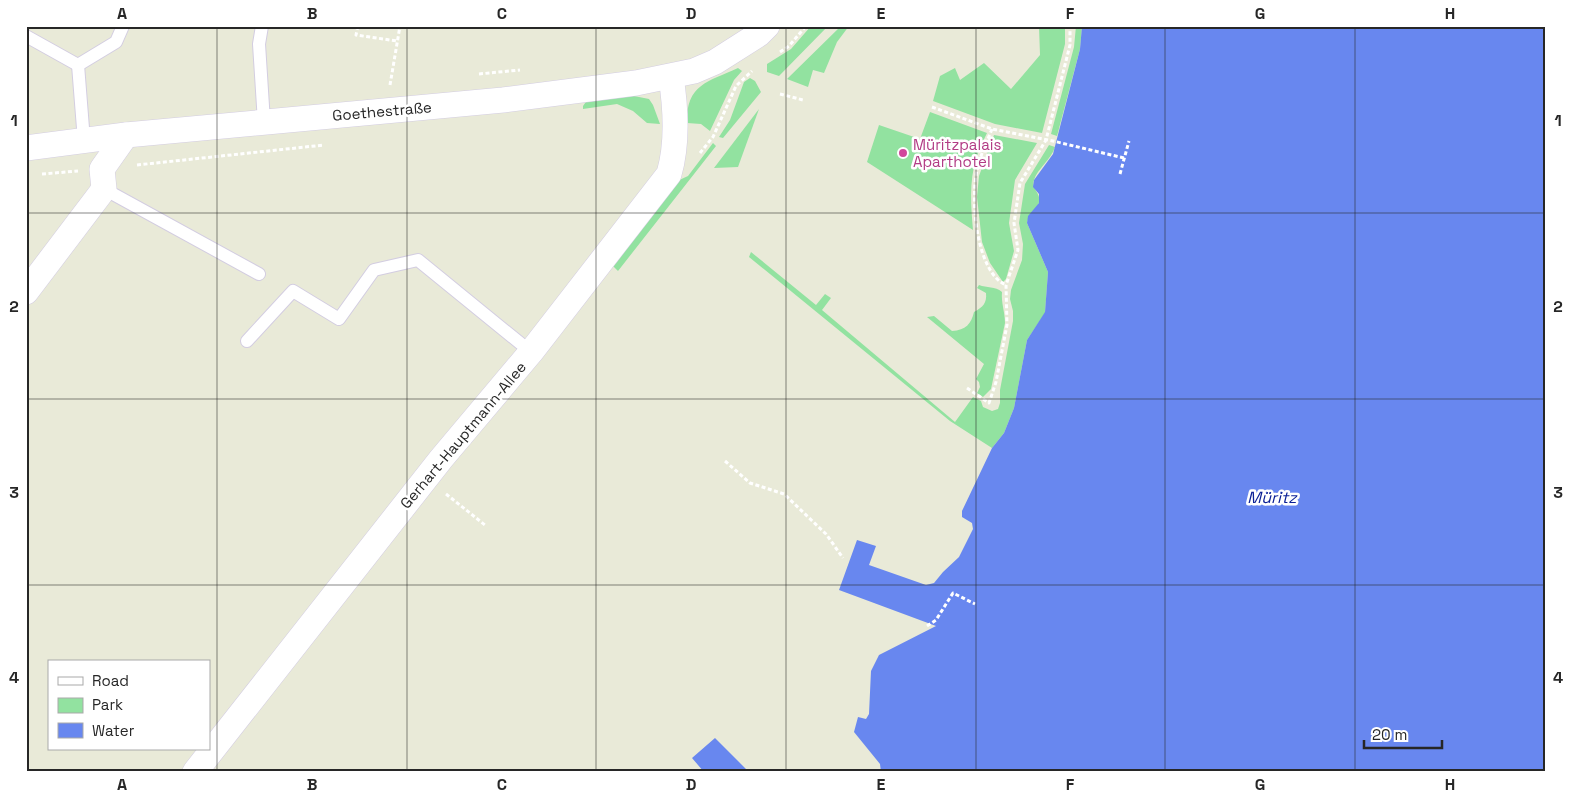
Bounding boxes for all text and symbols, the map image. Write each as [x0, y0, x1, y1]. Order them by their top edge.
text: A [117, 3, 127, 24]
text: B [307, 3, 317, 24]
text: C [497, 3, 507, 24]
text: D [686, 3, 696, 24]
text: E [877, 3, 886, 24]
text: F [1066, 3, 1075, 24]
text: G [1255, 3, 1265, 24]
text: H [1445, 3, 1455, 24]
street label: Goethestraße [332, 97, 433, 125]
text: 1 [10, 110, 18, 131]
text: 1 [1554, 110, 1562, 131]
place label: Müritzpalais Aparthotel [913, 135, 1001, 171]
marker: Müritzpalais Aparthotel [897, 147, 909, 159]
text: 2 [9, 296, 19, 317]
text: 2 [1553, 296, 1563, 317]
street label: Gerhart-Hauptmann-Allee [396, 357, 530, 512]
text: 3 [9, 482, 19, 503]
text: 3 [1553, 482, 1563, 503]
water label: Müritz [1247, 487, 1298, 508]
legend [48, 660, 210, 750]
text: 4 [9, 667, 19, 688]
text: 4 [1553, 667, 1563, 688]
text: Road [92, 671, 129, 690]
text: Park [92, 695, 123, 714]
scale bar [1364, 718, 1442, 750]
text: Water [92, 721, 135, 740]
text: 20 m [1372, 725, 1407, 744]
text: A [117, 774, 127, 795]
text: B [307, 774, 317, 795]
text: C [497, 774, 507, 795]
text: D [686, 774, 696, 795]
text: E [877, 774, 886, 795]
text: F [1066, 774, 1075, 795]
text: G [1255, 774, 1265, 795]
text: H [1445, 774, 1455, 795]

